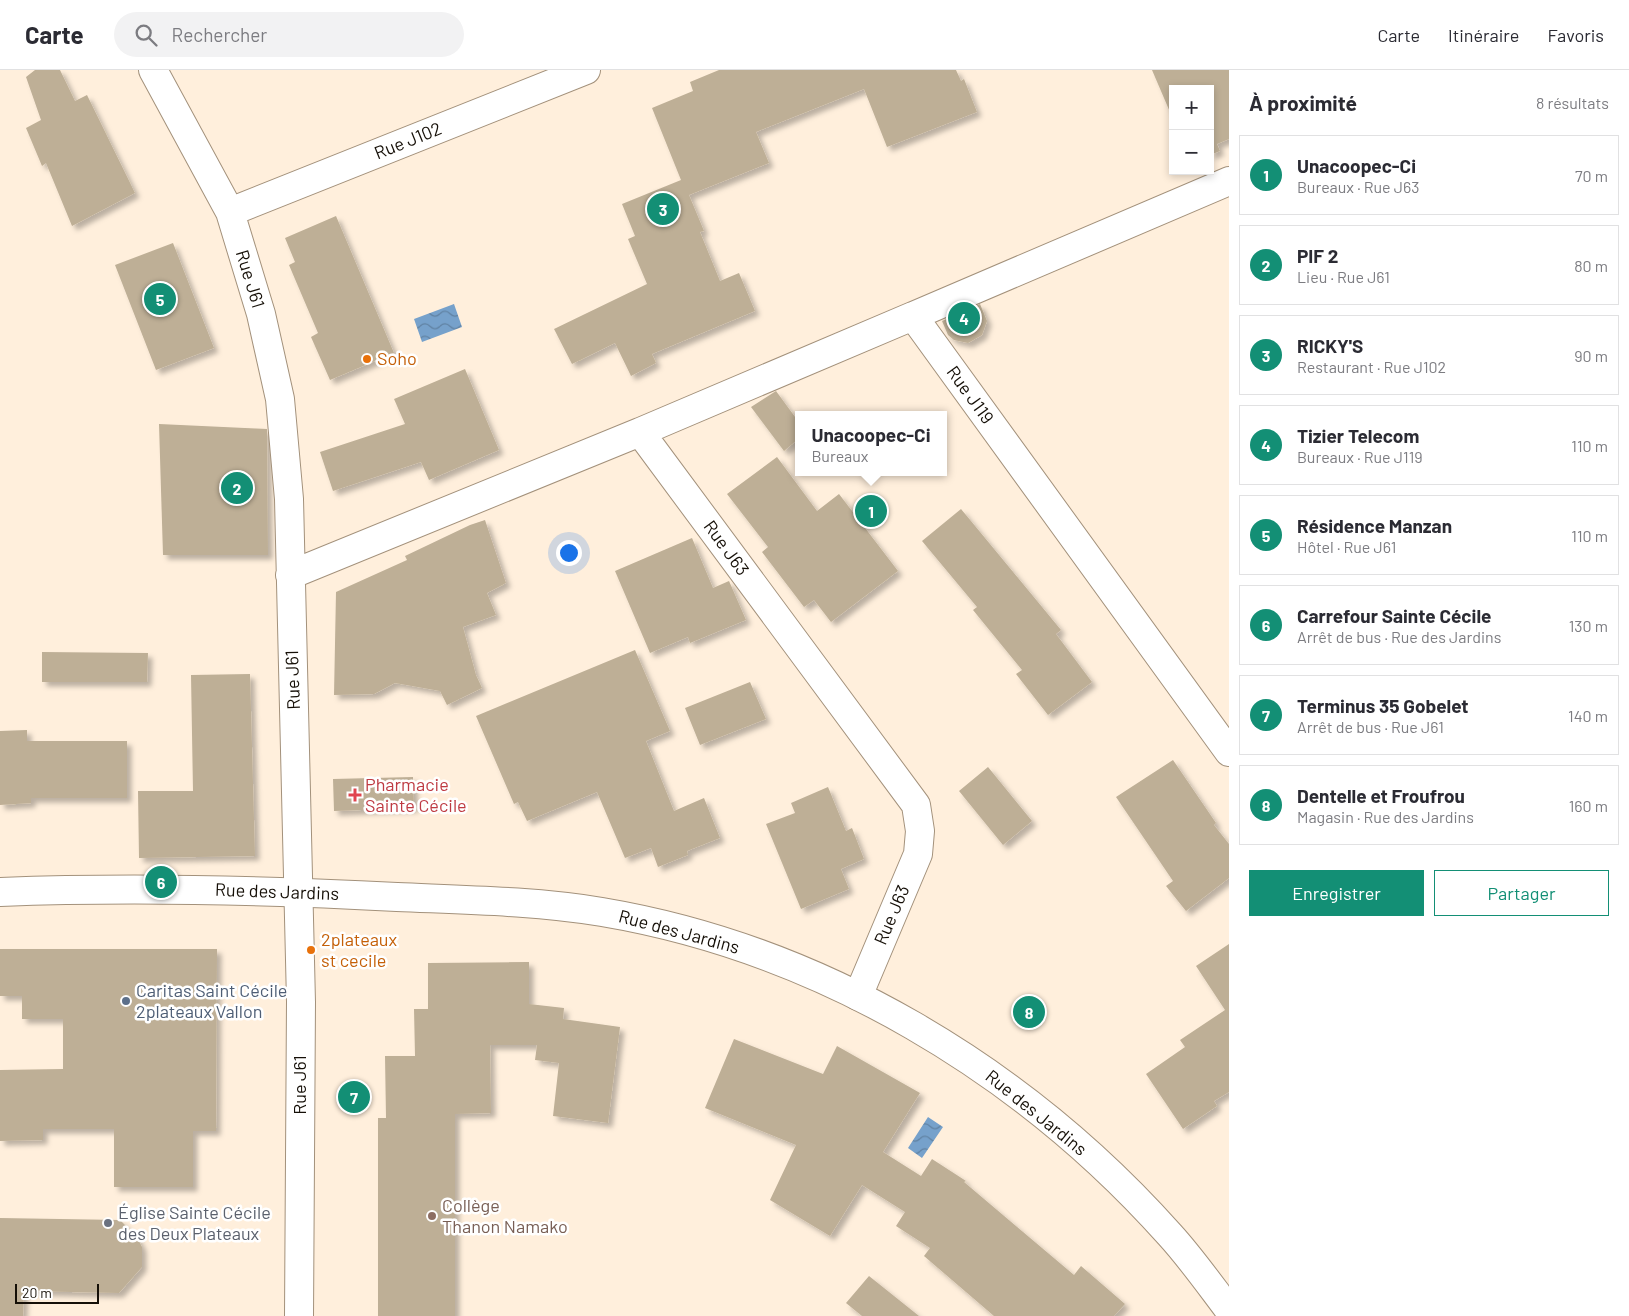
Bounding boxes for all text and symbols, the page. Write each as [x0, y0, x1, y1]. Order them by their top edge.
search box [114, 12, 464, 57]
text: Carte [25, 20, 84, 49]
icon: search [132, 21, 160, 49]
text: Rechercher [172, 23, 267, 46]
text: Carte [1377, 24, 1420, 46]
text: Itinéraire [1448, 24, 1519, 46]
text: Favoris [1547, 24, 1604, 46]
map controls [1169, 85, 1214, 175]
button: + [1169, 85, 1214, 130]
text: À proximité [1249, 90, 1357, 115]
text: 8 résultats [1536, 93, 1609, 112]
street label: Rue J102 [371, 117, 444, 163]
button: − [1169, 130, 1214, 175]
text: Unacoopec-Ci [1297, 154, 1416, 177]
text: 1 [1263, 166, 1269, 185]
text: 70 m [1575, 166, 1608, 185]
text: Bureaux · Rue J63 [1297, 177, 1420, 196]
pin: 3 [647, 190, 679, 228]
text: PIF 2 [1297, 244, 1338, 267]
street label: Rue J61 [232, 247, 270, 310]
text: 2 [1262, 256, 1270, 275]
text: 80 m [1574, 256, 1608, 275]
text: Lieu · Rue J61 [1297, 267, 1390, 286]
pin: 5 [144, 280, 176, 318]
pin: 4 [948, 299, 980, 337]
text: RICKY'S [1297, 334, 1363, 357]
text: 3 [1262, 346, 1270, 365]
text: 90 m [1574, 346, 1608, 365]
place label: Soho [377, 347, 417, 369]
marker: Soho [361, 353, 373, 365]
text: Restaurant · Rue J102 [1297, 357, 1446, 376]
street label: Rue J119 [942, 361, 999, 428]
popup [795, 411, 947, 476]
text: Unacoopec-Ci [812, 423, 931, 446]
text: Tizier Telecom [1297, 424, 1419, 447]
text: 4 [1261, 436, 1271, 455]
text: 110 m [1571, 436, 1608, 455]
text: Bureaux [812, 446, 868, 465]
text: Bureaux · Rue J119 [1297, 447, 1423, 466]
pin: 2 [221, 469, 253, 507]
pin: 1 [855, 492, 887, 530]
text: Résidence Manzan [1297, 514, 1452, 537]
street label: Rue J63 [699, 516, 754, 579]
text: 5 [1262, 526, 1270, 545]
text: 110 m [1571, 526, 1608, 545]
text: Hôtel · Rue J61 [1297, 537, 1396, 556]
your location [556, 540, 582, 566]
text: Carrefour Sainte Cécile [1297, 604, 1491, 627]
text: 6 [1262, 616, 1270, 635]
text: 130 m [1569, 616, 1608, 635]
text: Arrêt de bus · Rue des Jardins [1297, 627, 1501, 646]
street label: Rue J61 [280, 650, 304, 710]
text: Terminus 35 Gobelet [1297, 694, 1469, 717]
text: 7 [1262, 706, 1270, 725]
text: 140 m [1568, 706, 1608, 725]
text: Arrêt de bus · Rue J61 [1297, 717, 1444, 736]
place label: Pharmacie Sainte Cécile [365, 773, 467, 816]
text: Dentelle et Froufrou [1297, 784, 1465, 807]
marker: Pharmacie Sainte Cécile [349, 789, 361, 801]
text: 8 [1262, 796, 1270, 815]
text: 160 m [1569, 796, 1608, 815]
text: Magasin · Rue des Jardins [1297, 807, 1474, 826]
pin: 6 [145, 863, 177, 901]
button: Enregistrer [1249, 870, 1424, 916]
button: Partager [1434, 870, 1609, 916]
street label: Rue des Jardins [215, 878, 339, 904]
street label: Rue J63 [869, 881, 913, 948]
street label: Rue des Jardins [616, 904, 742, 958]
place label: 2plateaux st cecile [321, 928, 397, 971]
marker: 2plateaux st cecile [305, 944, 317, 956]
place label: Caritas Saint Cécile 2plateaux Vallon [136, 979, 287, 1022]
pin: 8 [1013, 993, 1045, 1031]
marker: Caritas Saint Cécile 2plateaux Vallon [120, 995, 132, 1007]
street label: Rue J61 [288, 1055, 310, 1115]
street label: Rue des Jardins [981, 1065, 1092, 1160]
pin: 7 [338, 1078, 370, 1116]
place label: Collège Thanon Namako [442, 1194, 568, 1237]
place label: Église Sainte Cécile des Deux Plateaux [118, 1201, 271, 1244]
marker: Collège Thanon Namako [426, 1210, 438, 1222]
marker: Église Sainte Cécile des Deux Plateaux [102, 1217, 114, 1229]
scale bar [15, 1281, 99, 1304]
text: 20 m [22, 1284, 52, 1301]

